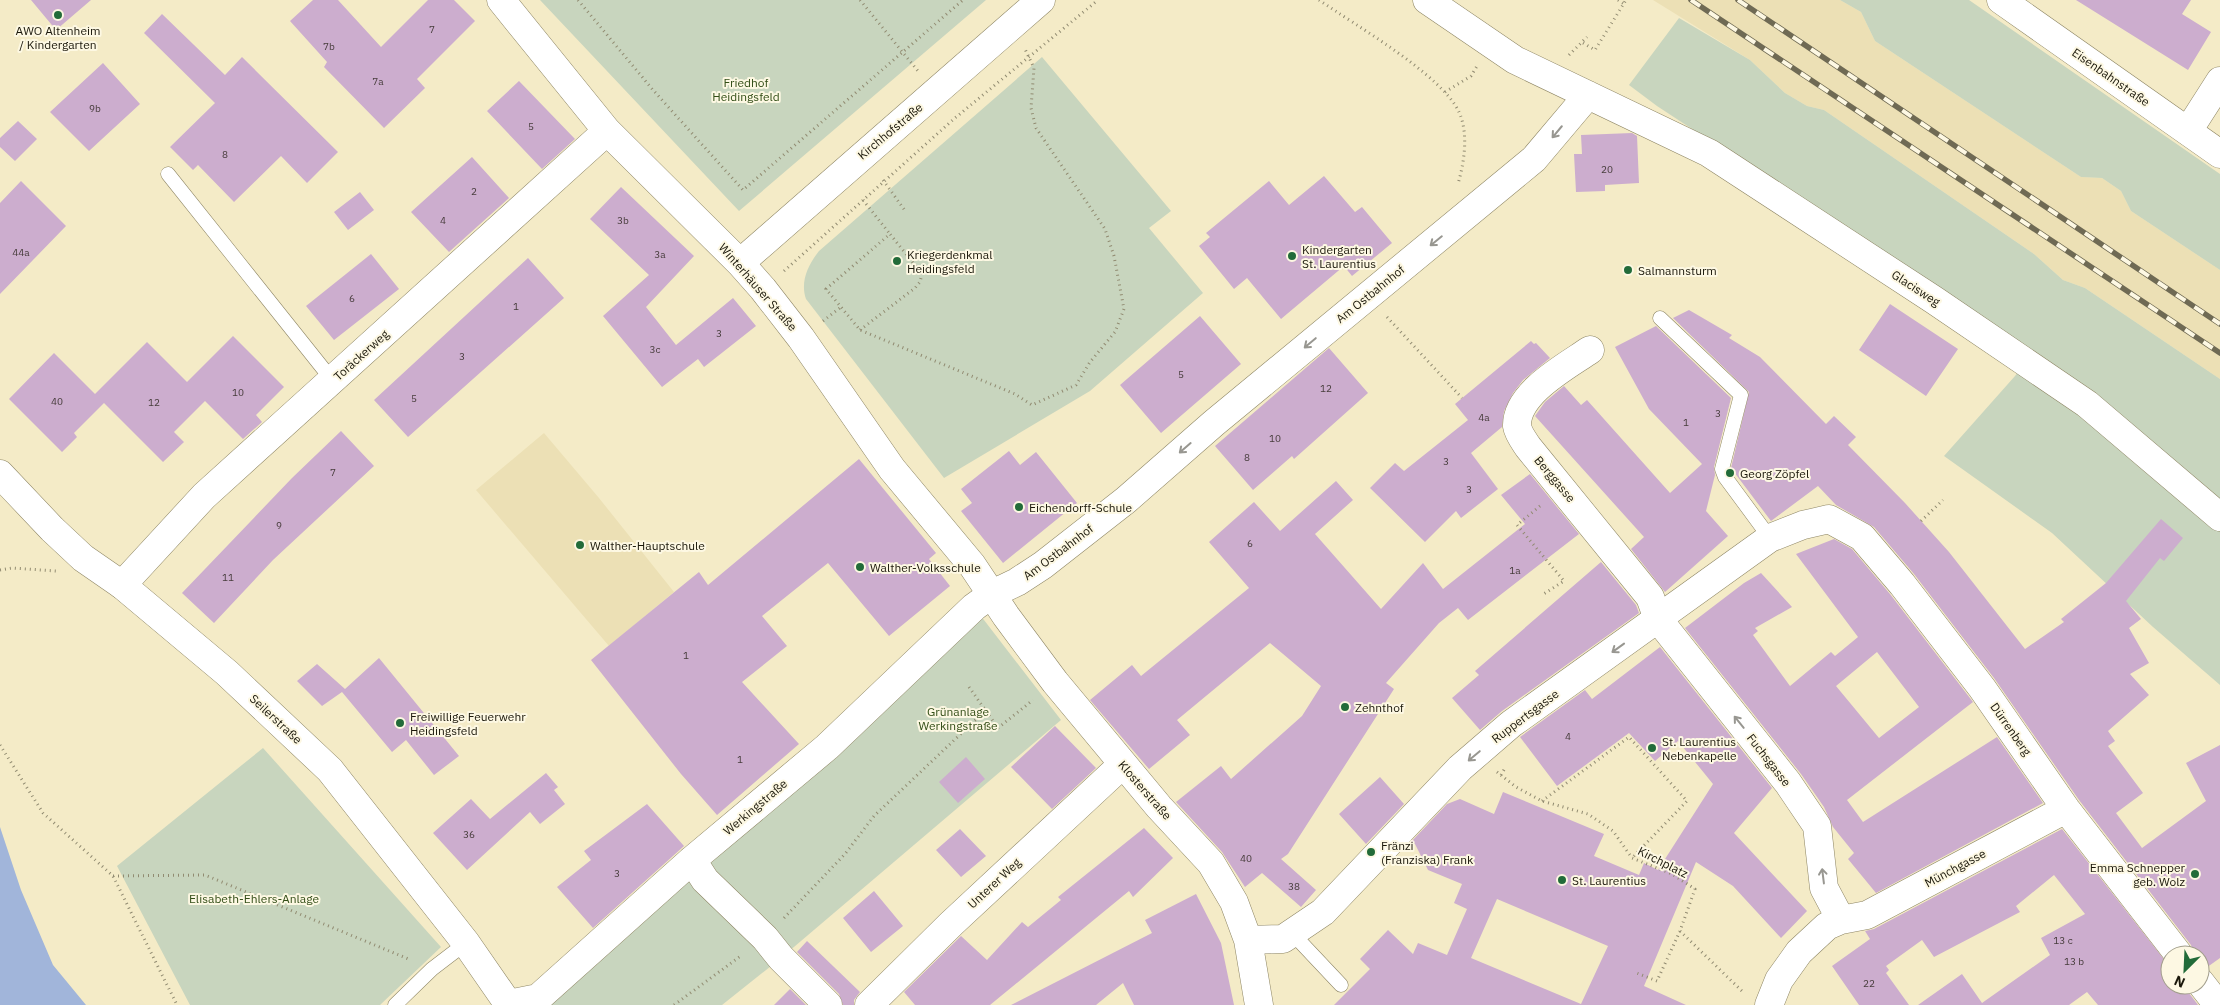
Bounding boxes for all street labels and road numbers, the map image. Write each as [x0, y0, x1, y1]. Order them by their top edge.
street label: Eisenbahnstraße [2069, 45, 2153, 110]
street label: Kirchhofstraße [854, 99, 926, 163]
street label: Winterhäuser Straße [716, 240, 801, 334]
street label: Am Ostbahnhof [1333, 262, 1407, 326]
street label: Glacisweg [1889, 267, 1944, 310]
street label: Toräckerweg [330, 326, 392, 384]
street label: Berggasse [1531, 453, 1579, 506]
street label: Am Ostbahnhof [1020, 521, 1096, 583]
street label: Ruppertsgasse [1488, 686, 1562, 746]
street label: Seilerstraße [247, 691, 305, 747]
street label: Dürrenberg [1987, 700, 2035, 759]
street label: Fuchsgasse [1744, 731, 1794, 790]
street label: Klosterstraße [1115, 757, 1175, 823]
street label: Werkingstraße [720, 776, 790, 838]
street label: Kirchplatz [1635, 843, 1691, 881]
street label: Münchgasse [1922, 845, 1989, 890]
street label: Unterer Weg [964, 854, 1024, 911]

